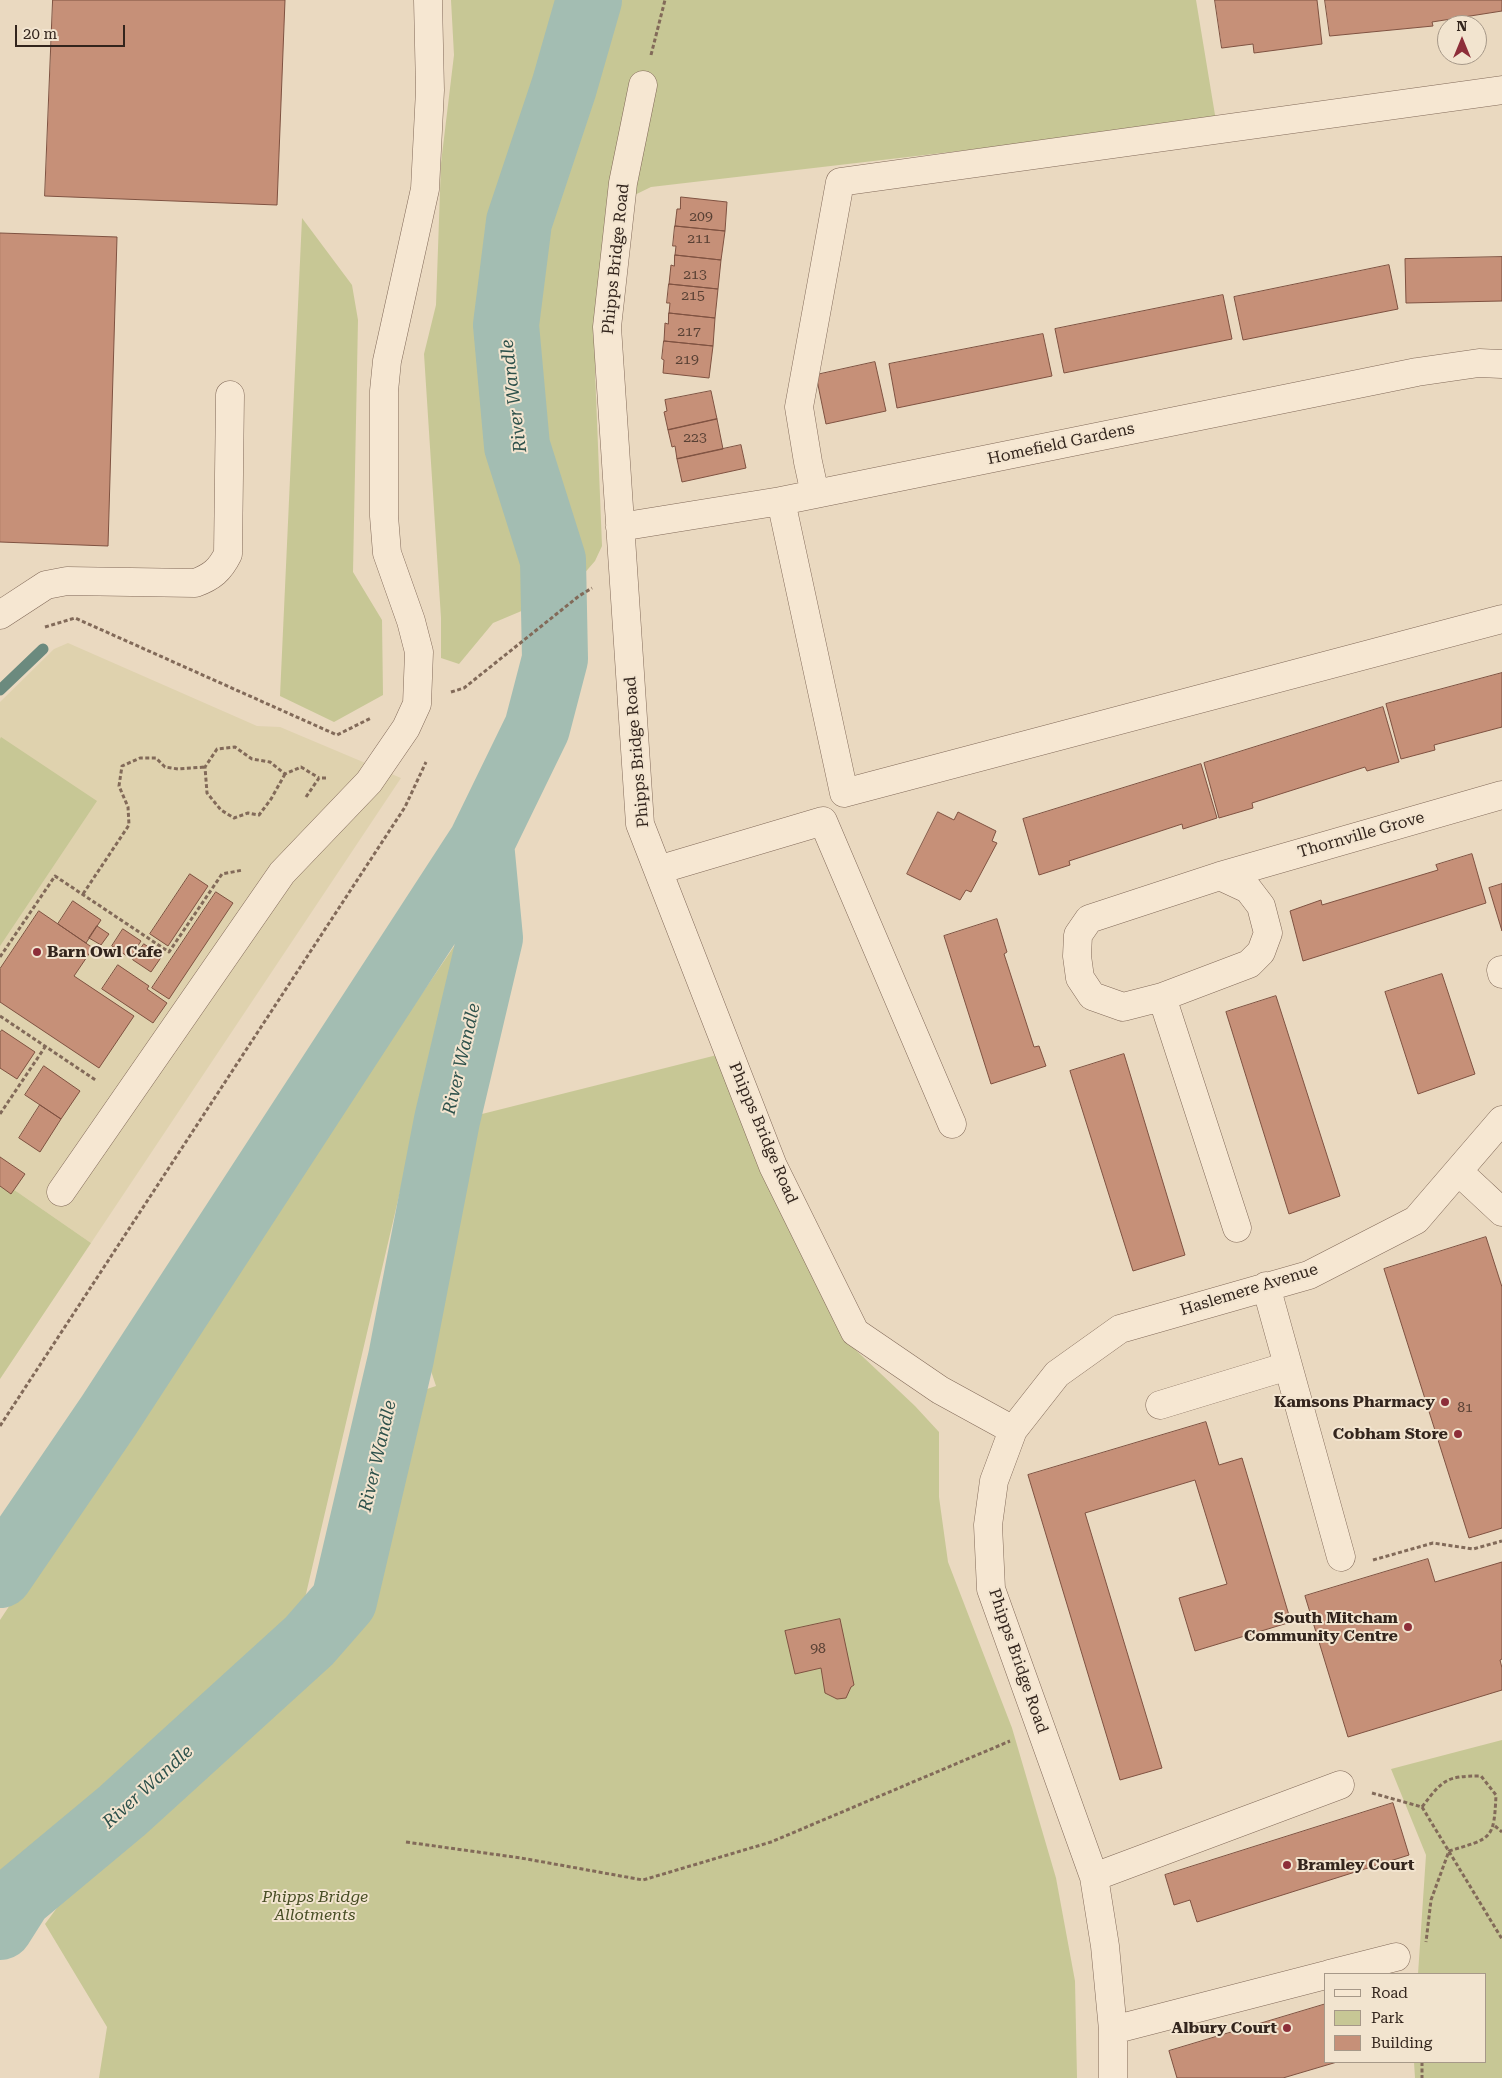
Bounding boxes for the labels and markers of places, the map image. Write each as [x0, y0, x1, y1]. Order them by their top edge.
place label: Barn Owl Cafe [47, 942, 162, 962]
marker: Barn Owl Cafe [31, 946, 43, 958]
place label: Kamsons Pharmacy [1274, 1392, 1435, 1412]
marker: Kamsons Pharmacy [1439, 1396, 1451, 1408]
place label: Cobham Store [1333, 1424, 1448, 1444]
marker: Cobham Store [1452, 1428, 1464, 1440]
place label: South Mitcham Community Centre [1244, 1608, 1398, 1646]
marker: South Mitcham Community Centre [1402, 1621, 1414, 1633]
place label: Bramley Court [1297, 1855, 1415, 1875]
marker: Bramley Court [1281, 1859, 1293, 1871]
place label: Albury Court [1171, 2018, 1277, 2038]
marker: Albury Court [1281, 2022, 1293, 2034]

